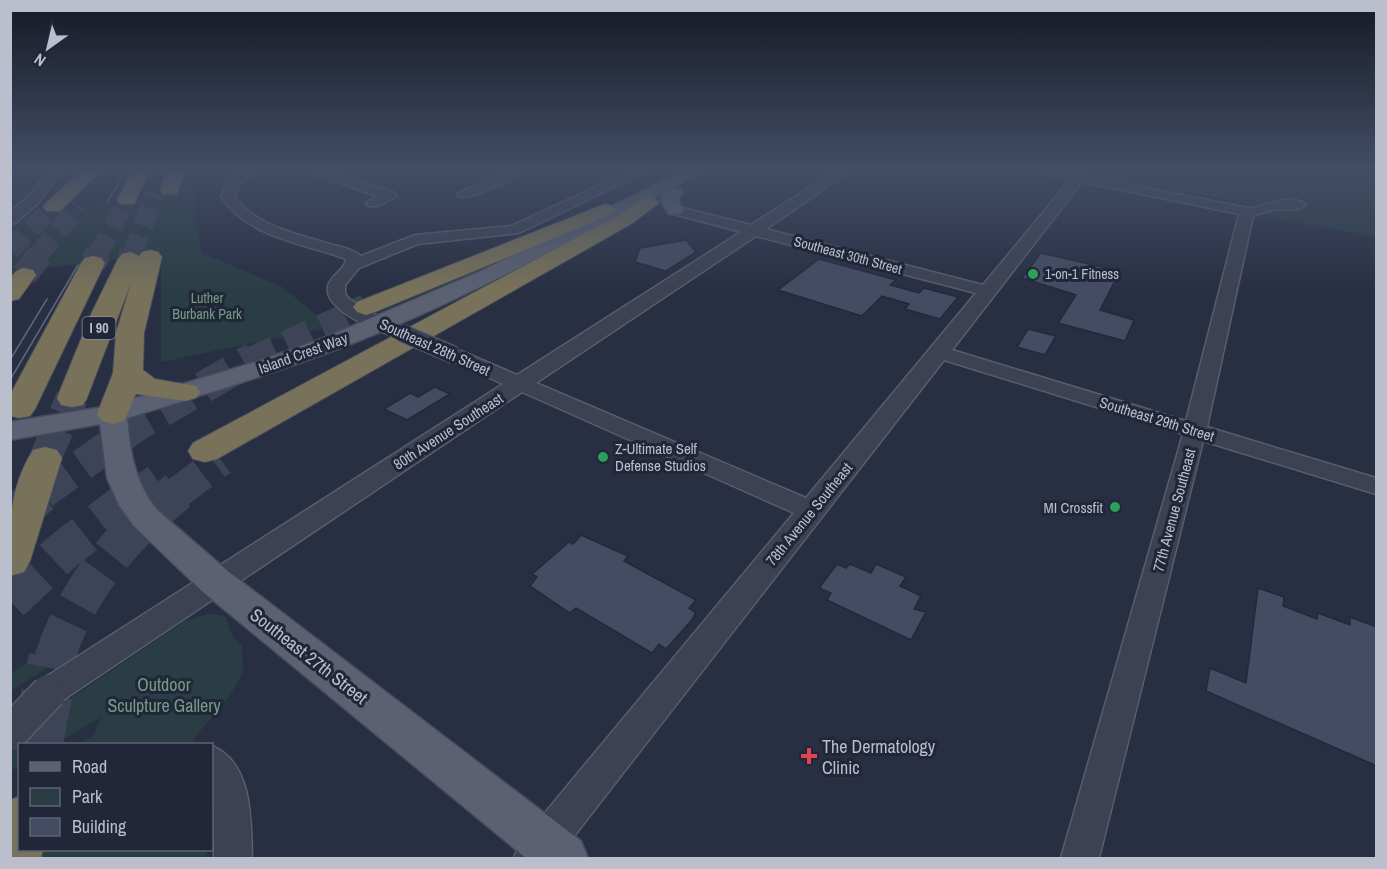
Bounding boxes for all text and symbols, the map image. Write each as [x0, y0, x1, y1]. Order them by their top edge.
north arrow [18, 18, 78, 78]
text: N [30, 49, 50, 72]
street label: Southeast 30th Street [792, 232, 904, 278]
place label: 1-on-1 Fitness [1045, 265, 1119, 283]
marker: 1-on-1 Fitness [1026, 267, 1040, 281]
park label: Luther Burbank Park [172, 289, 242, 323]
street label: Southeast 28th Street [376, 313, 494, 381]
road number: I 90 [82, 317, 116, 339]
street label: Island Crest Way [256, 327, 351, 379]
street label: 80th Avenue Southeast [389, 387, 507, 474]
street label: Southeast 29th Street [1097, 392, 1218, 447]
place label: Z-Ultimate Self Defense Studios [615, 438, 706, 476]
street label: 77th Avenue Southeast [1147, 445, 1201, 574]
marker: Z-Ultimate Self Defense Studios [596, 450, 610, 464]
street label: 78th Avenue Southeast [761, 458, 857, 570]
place label: MI Crossfit [1044, 497, 1104, 518]
marker: MI Crossfit [1108, 500, 1122, 514]
street label: Southeast 27th Street [245, 602, 373, 710]
park label: Outdoor Sculpture Gallery [107, 672, 221, 718]
place label: The Dermatology Clinic [822, 734, 936, 780]
legend [18, 743, 213, 851]
marker: The Dermatology Clinic [800, 747, 818, 765]
text: Road [72, 754, 107, 779]
text: Park [72, 784, 103, 809]
text: Building [72, 814, 127, 839]

